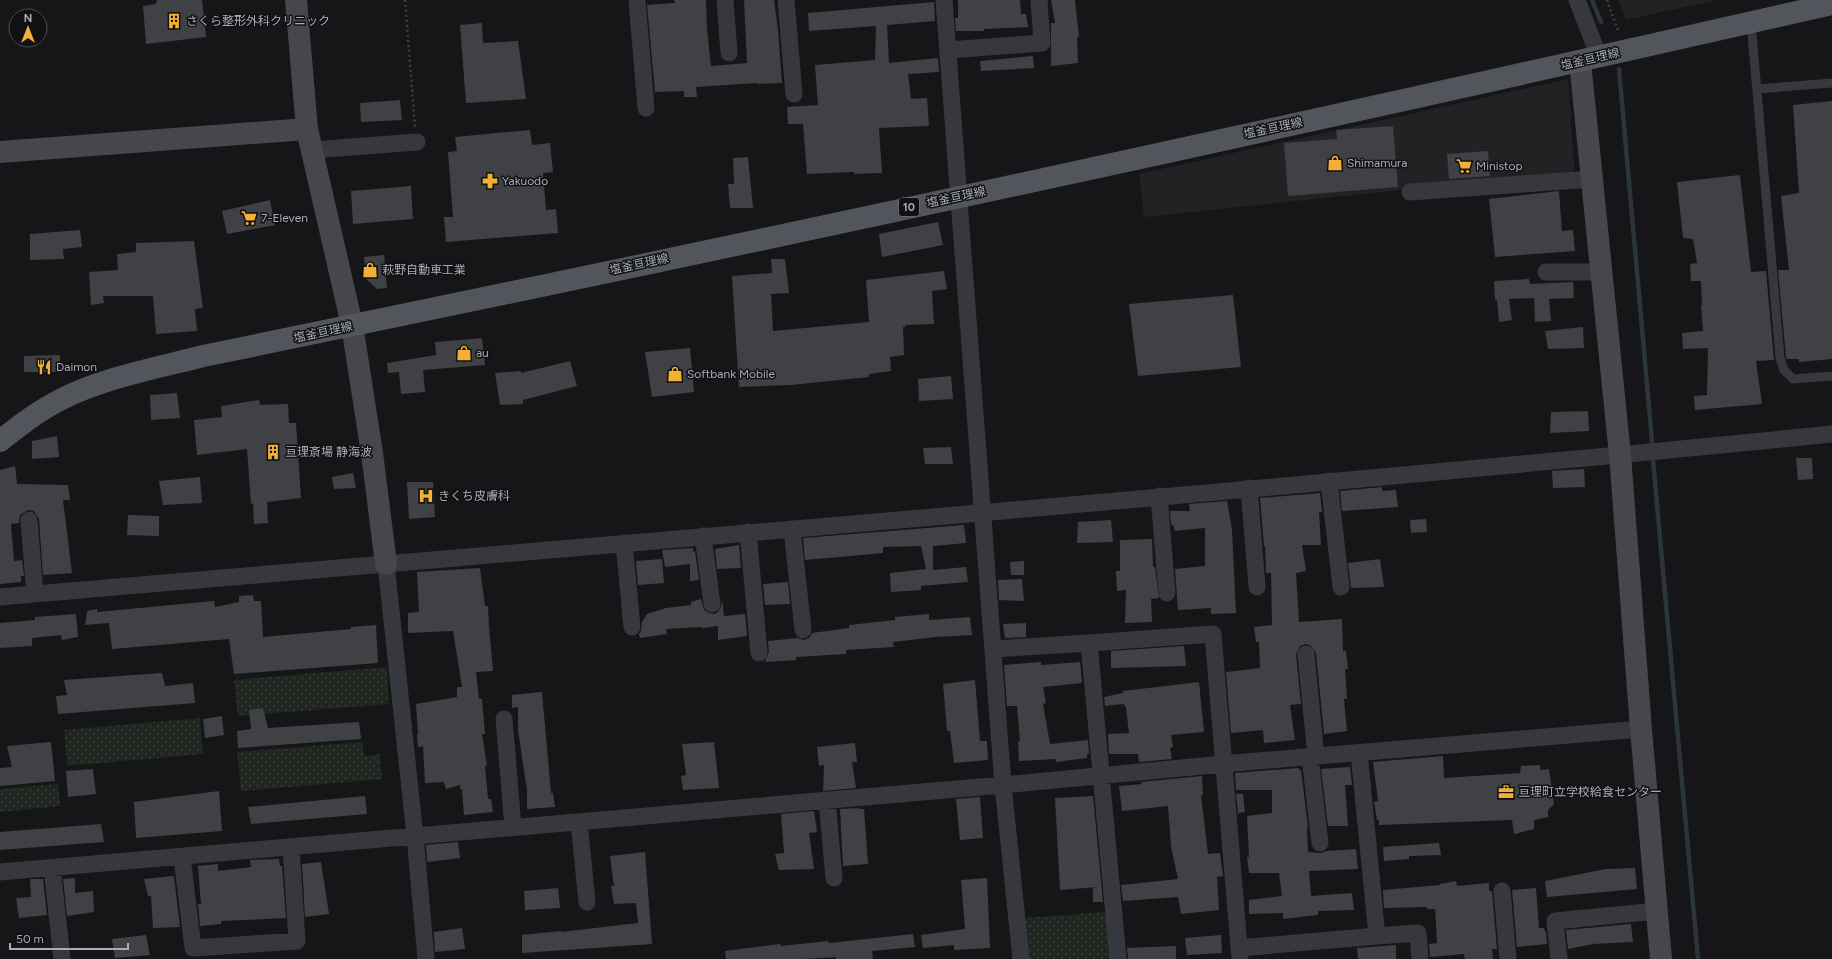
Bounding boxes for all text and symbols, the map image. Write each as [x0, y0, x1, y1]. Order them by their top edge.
north arrow [8, 8, 48, 48]
text: N [24, 12, 32, 25]
building icon: さくら整形外科クリニック [165, 12, 183, 30]
place label: さくら整形外科クリニック [186, 14, 330, 28]
street label: 塩釜亘理線 [1559, 45, 1621, 73]
street label: 塩釜亘理線 [1242, 115, 1304, 141]
shop icon: Shimamura [1326, 154, 1344, 172]
place label: Shimamura [1347, 156, 1407, 170]
supermarket icon: Ministop [1455, 157, 1473, 175]
place label: Ministop [1476, 159, 1523, 173]
pharmacy icon: Yakuodo [481, 172, 499, 190]
place label: Yakuodo [502, 174, 548, 188]
street label: 塩釜亘理線 [925, 184, 987, 210]
road number: 10 [899, 198, 919, 216]
supermarket icon: 7-Eleven [240, 209, 258, 227]
place label: 7-Eleven [261, 211, 308, 225]
street label: 塩釜亘理線 [608, 251, 670, 277]
shop icon: 萩野自動車工業 [361, 261, 379, 279]
place label: 萩野自動車工業 [382, 263, 466, 277]
street label: 塩釜亘理線 [292, 319, 354, 345]
shop icon: au [455, 344, 473, 362]
place label: au [476, 346, 489, 360]
restaurant icon: Daimon [35, 358, 53, 376]
place label: Daimon [56, 360, 97, 374]
shop icon: Softbank Mobile [666, 365, 684, 383]
place label: Softbank Mobile [687, 367, 775, 381]
building icon: 亘理斎場 静海波 [264, 443, 282, 461]
place label: 亘理斎場 静海波 [285, 445, 372, 459]
hospital icon: きくち皮膚科 [417, 487, 435, 505]
place label: きくち皮膚科 [438, 489, 510, 503]
office icon: 亘理町立学校給食センター [1497, 783, 1515, 801]
place label: 亘理町立学校給食センター [1518, 785, 1662, 799]
scale bar [10, 925, 128, 951]
text: 50 m [16, 932, 44, 946]

